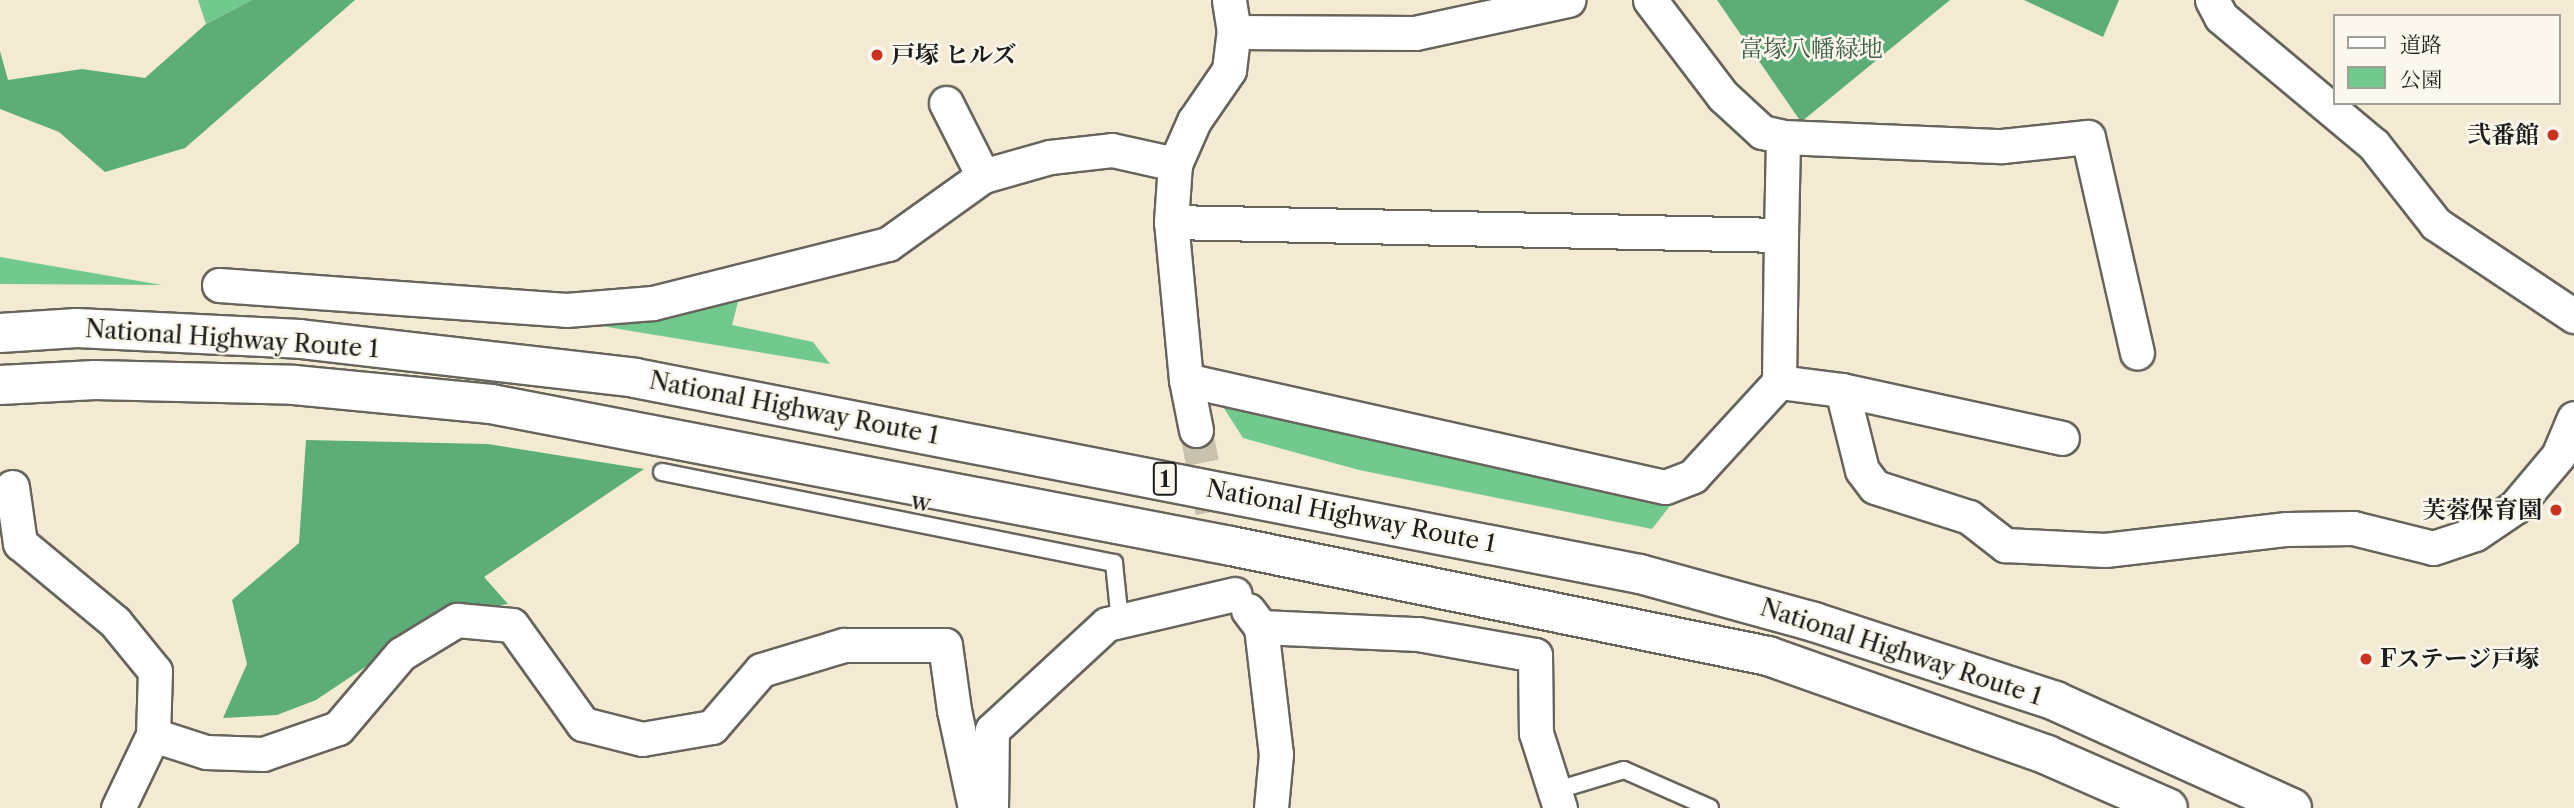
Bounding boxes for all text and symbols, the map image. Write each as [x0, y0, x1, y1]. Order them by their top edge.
legend [2332, 14, 2560, 105]
text: 道路 [2400, 32, 2442, 57]
park label: 富塚八幡緑地 [1739, 35, 1883, 63]
place label: 戸塚 ヒルズ [891, 41, 1017, 69]
marker: 戸塚 ヒルズ [869, 47, 885, 63]
text: 公園 [2400, 67, 2442, 92]
place label: 弐番館 [2467, 121, 2539, 149]
marker: 弐番館 [2545, 127, 2561, 143]
street label: National Highway Route 1 [84, 314, 380, 364]
street label: National Highway Route 1 [647, 366, 941, 450]
road number: 1 [1153, 460, 1177, 499]
street label: National Highway Route 1 [1204, 474, 1498, 558]
street label: w [908, 486, 934, 518]
place label: 芙蓉保育園 [2422, 496, 2542, 524]
marker: 芙蓉保育園 [2548, 502, 2564, 518]
street label: National Highway Route 1 [1756, 593, 2046, 711]
place label: Fステージ戸塚 [2380, 645, 2540, 673]
marker: Fステージ戸塚 [2358, 651, 2374, 667]

